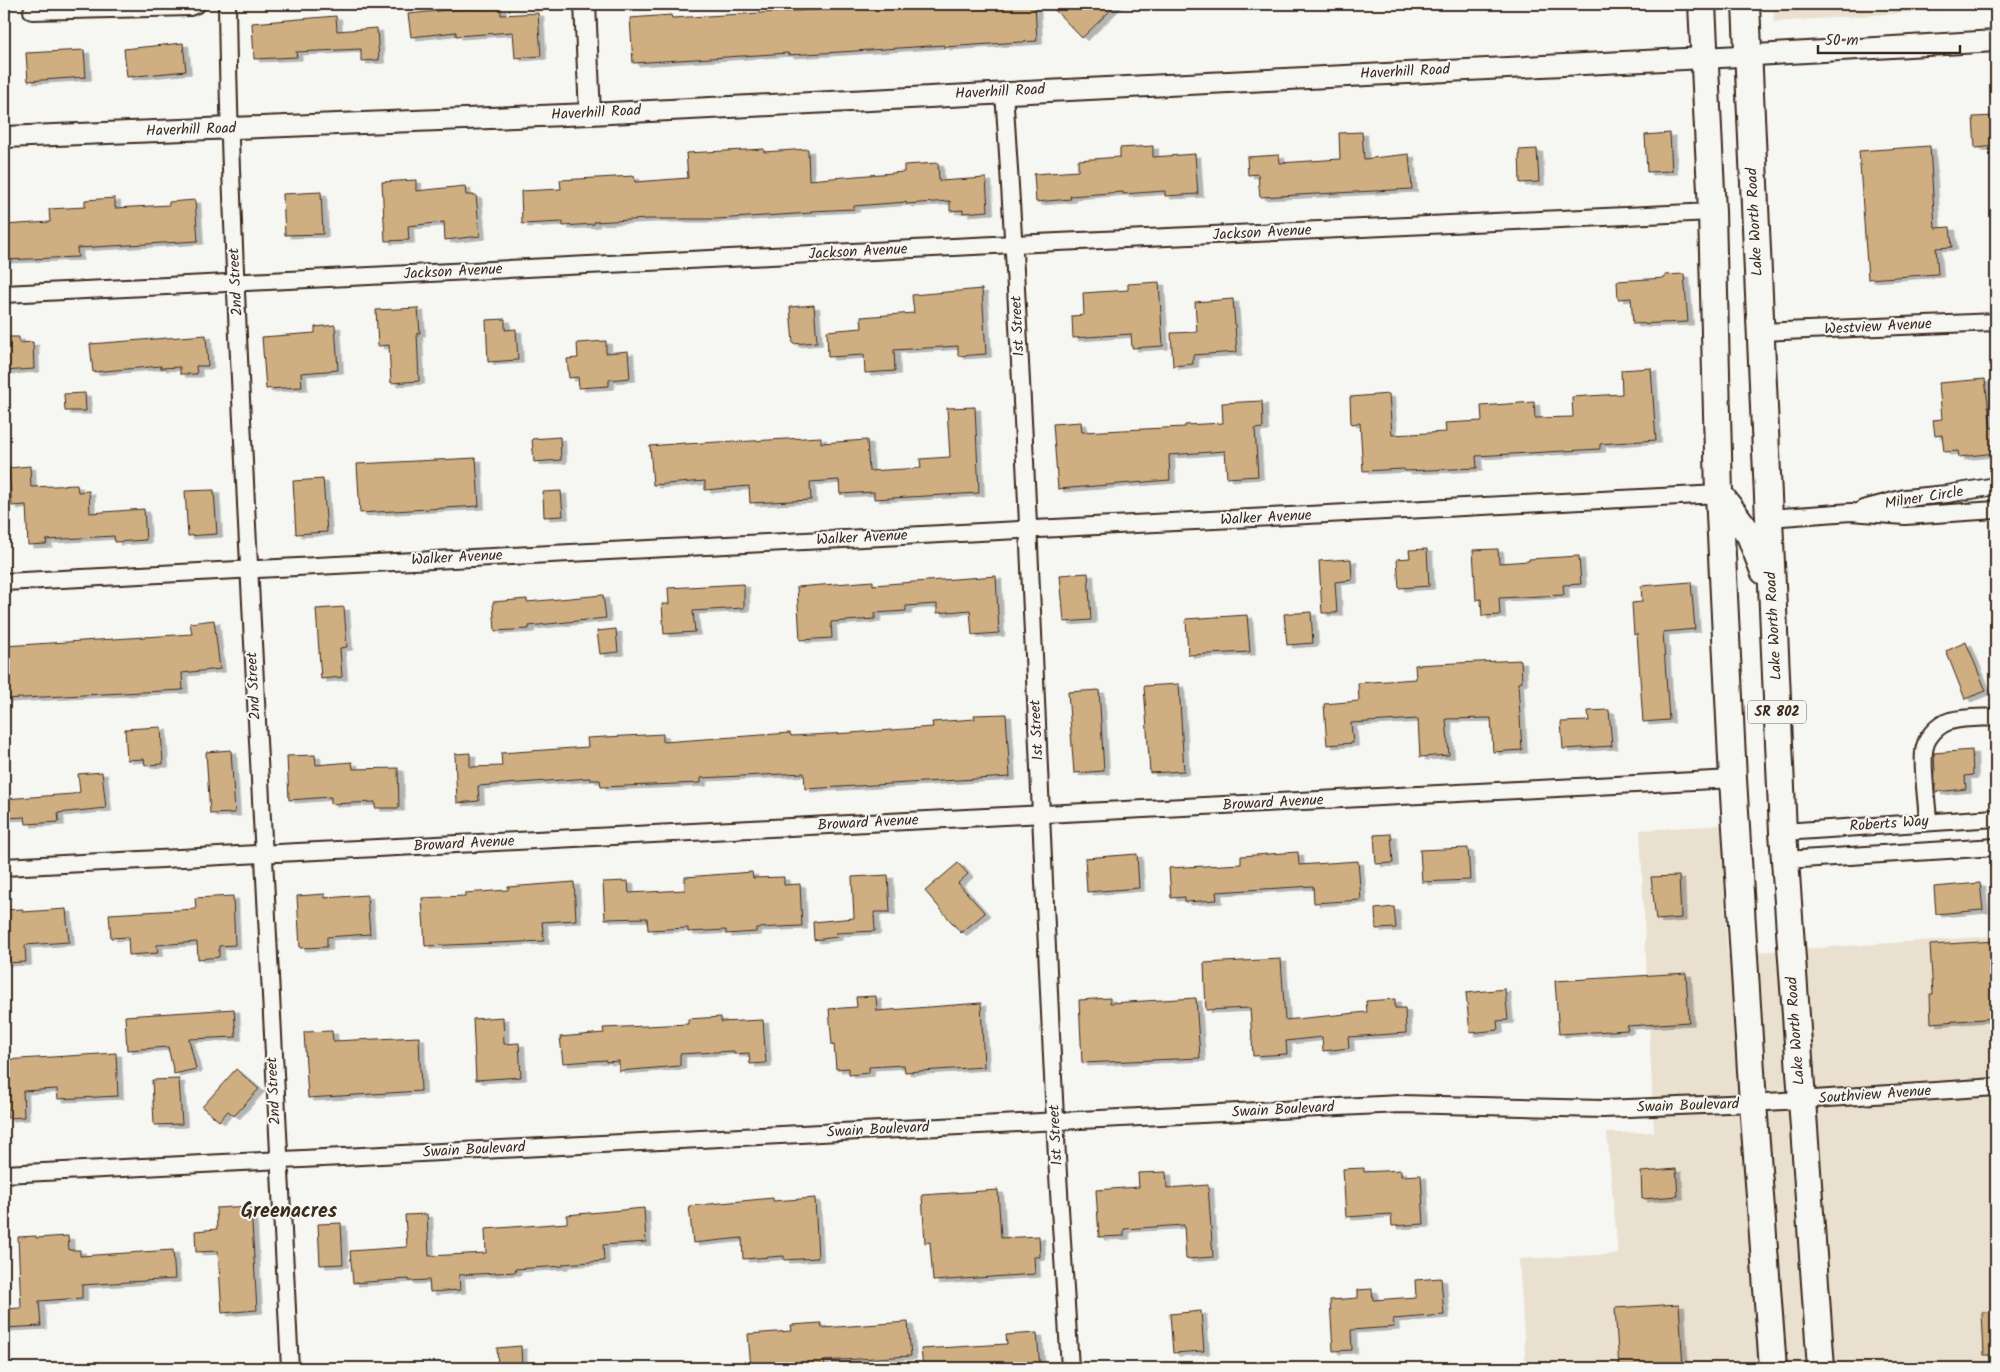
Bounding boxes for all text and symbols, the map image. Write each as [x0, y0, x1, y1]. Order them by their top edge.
scale bar [1818, 22, 1960, 54]
text: 50 m [1825, 29, 1859, 53]
street label: Haverhill Road [1359, 58, 1451, 86]
street label: Haverhill Road [954, 78, 1046, 106]
street label: Haverhill Road [550, 99, 642, 127]
street label: Haverhill Road [146, 116, 237, 144]
street label: Lake Worth Road [1740, 167, 1770, 277]
street label: Jackson Avenue [1212, 218, 1312, 248]
street label: Jackson Avenue [808, 237, 908, 267]
street label: 2nd Street [222, 247, 250, 317]
street label: Jackson Avenue [403, 257, 503, 287]
street label: 1st Street [1004, 295, 1032, 357]
street label: Westview Avenue [1824, 312, 1933, 342]
street label: Milner Circle [1883, 480, 1965, 516]
street label: Walker Avenue [1220, 504, 1312, 532]
street label: Walker Avenue [816, 524, 908, 552]
street label: Walker Avenue [411, 544, 503, 572]
street label: Lake Worth Road [1759, 571, 1789, 681]
street label: 2nd Street [240, 651, 268, 721]
street label: 1st Street [1023, 699, 1051, 761]
road number: SR 802 [1748, 700, 1806, 724]
street label: Broward Avenue [1222, 788, 1324, 818]
street label: Broward Avenue [817, 808, 919, 838]
street label: Roberts Way [1849, 809, 1930, 839]
street label: Broward Avenue [413, 829, 515, 859]
street label: Lake Worth Road [1780, 976, 1812, 1086]
street label: 2nd Street [260, 1056, 288, 1126]
street label: Southview Avenue [1818, 1079, 1932, 1111]
street label: Swain Boulevard [1636, 1092, 1740, 1120]
street label: Swain Boulevard [1231, 1095, 1335, 1125]
street label: 1st Street [1042, 1104, 1070, 1166]
street label: Swain Boulevard [826, 1115, 930, 1145]
street label: Swain Boulevard [422, 1135, 526, 1165]
district label: Greenacres [241, 1196, 338, 1228]

